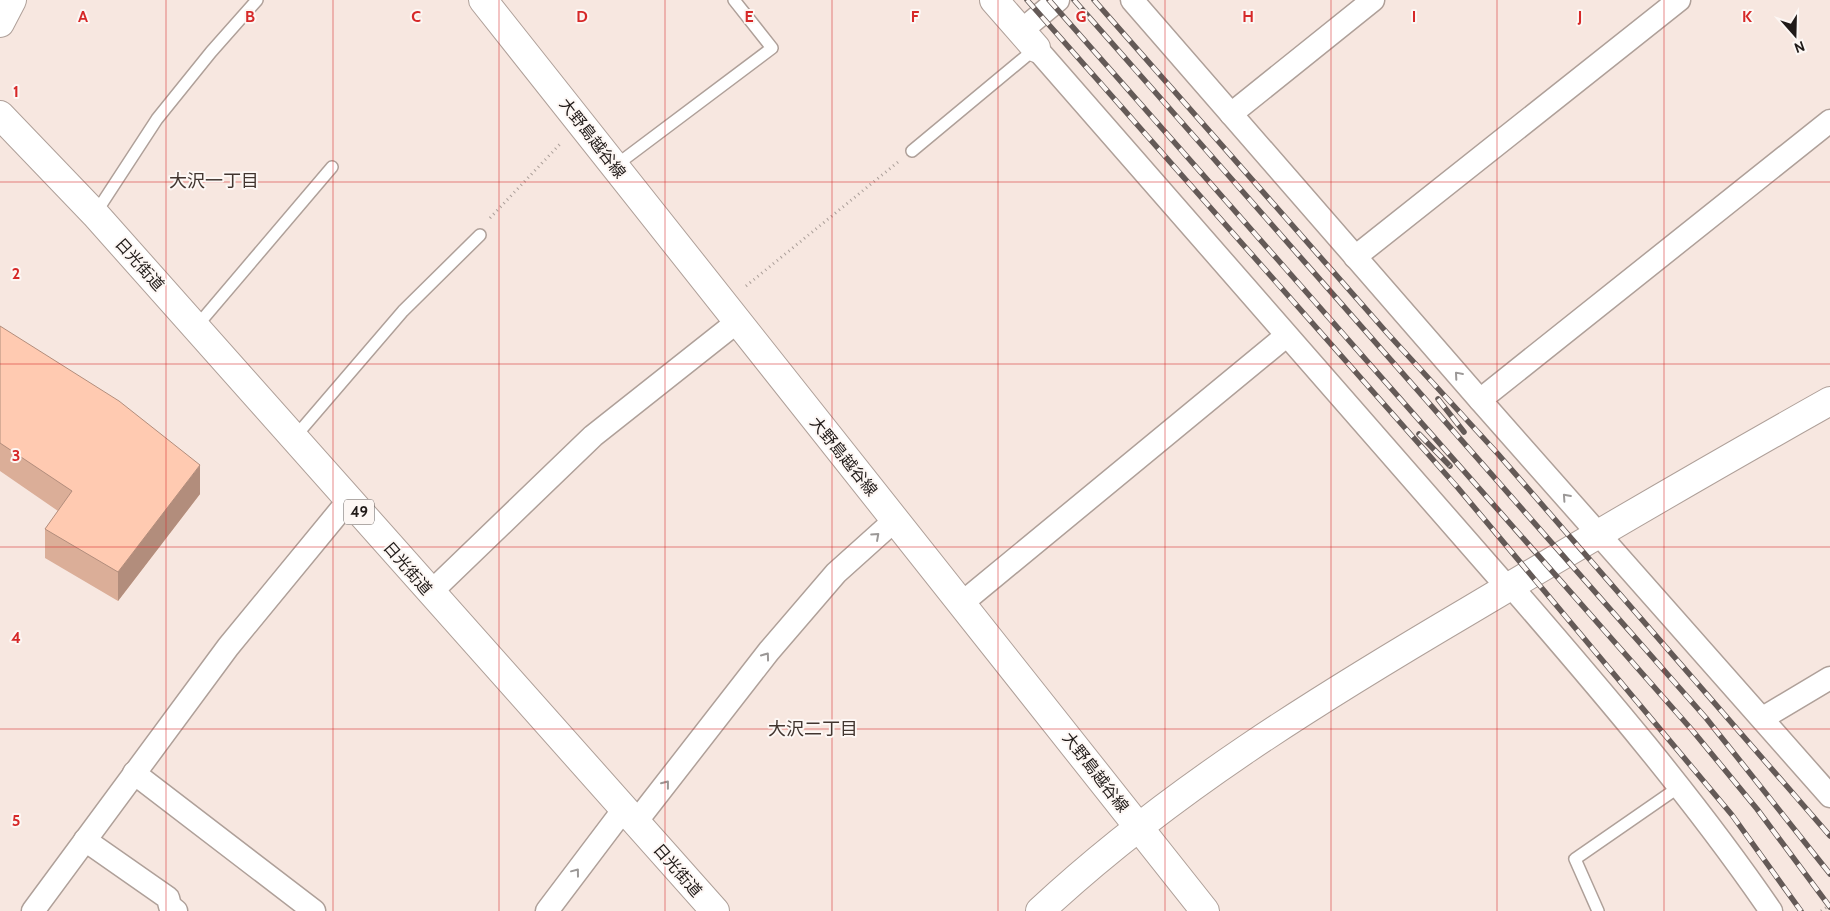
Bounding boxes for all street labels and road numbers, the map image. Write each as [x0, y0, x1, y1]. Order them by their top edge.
street label: 大野島越谷線 [556, 95, 630, 182]
street label: 日光街道 [111, 234, 168, 294]
street label: 大野島越谷線 [806, 413, 881, 500]
road number: 49 [344, 500, 374, 524]
street label: 日光街道 [379, 538, 436, 599]
street label: 大野島越谷線 [1059, 729, 1133, 816]
street label: 日光街道 [649, 840, 706, 901]

